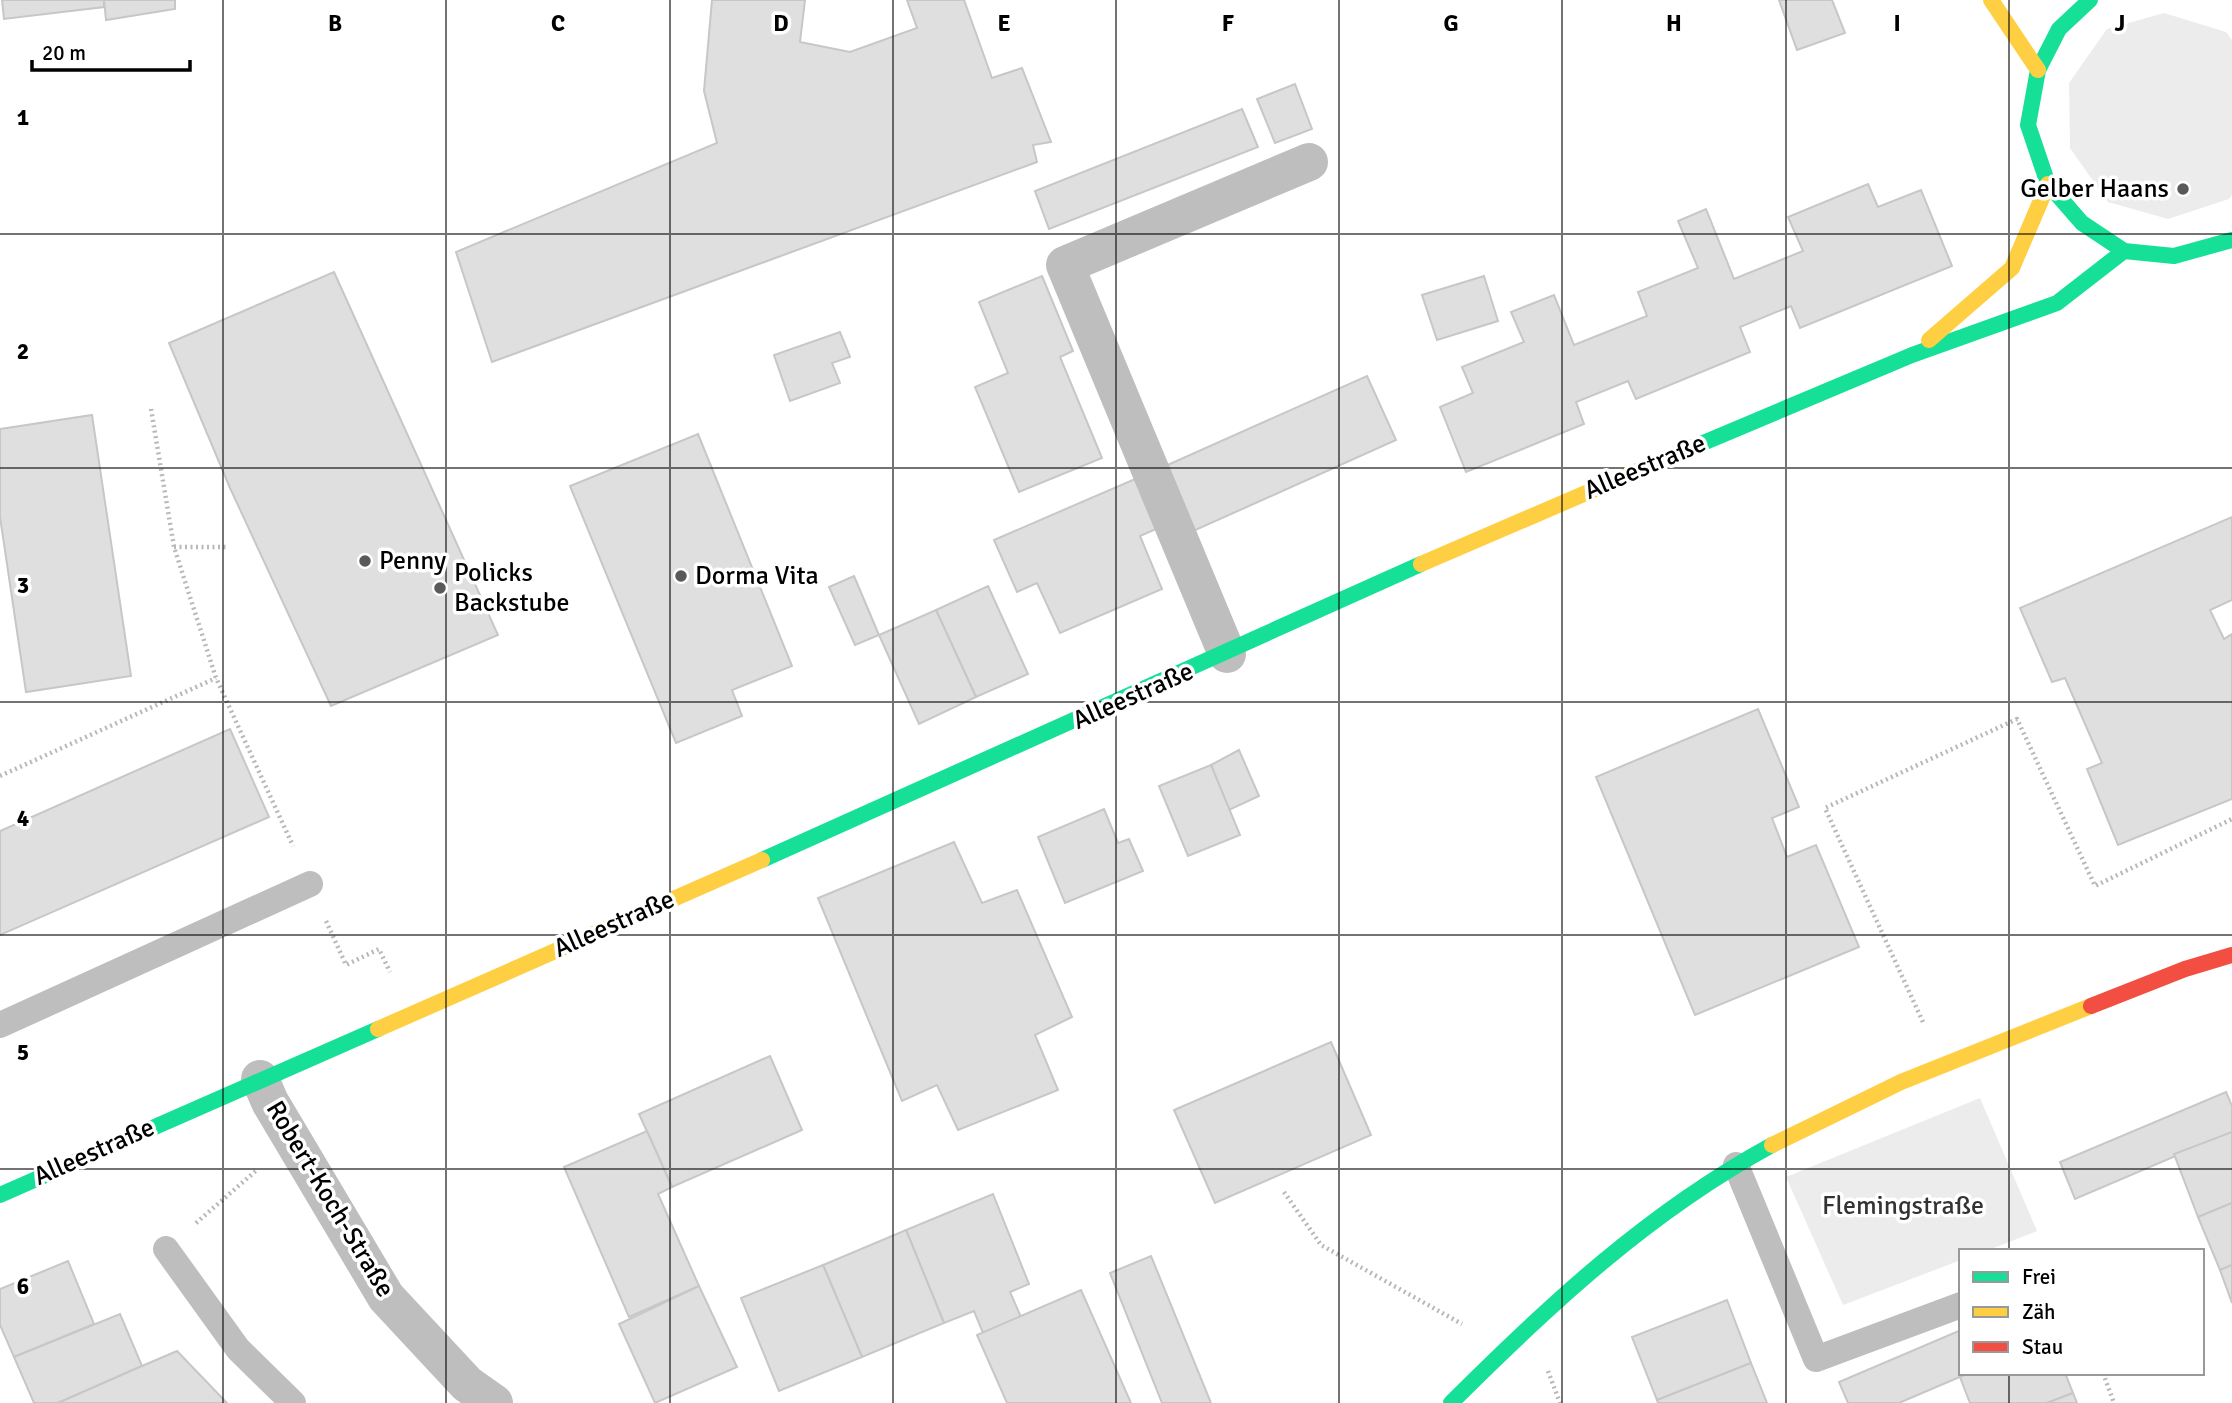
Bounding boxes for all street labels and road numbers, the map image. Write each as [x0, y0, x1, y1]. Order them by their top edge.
street label: Alleestraße [1579, 427, 1711, 507]
street label: Alleestraße [1068, 655, 1198, 737]
street label: Alleestraße [549, 883, 679, 965]
street label: Robert-Koch-Straße [259, 1095, 401, 1303]
street label: Alleestraße [29, 1111, 159, 1193]

